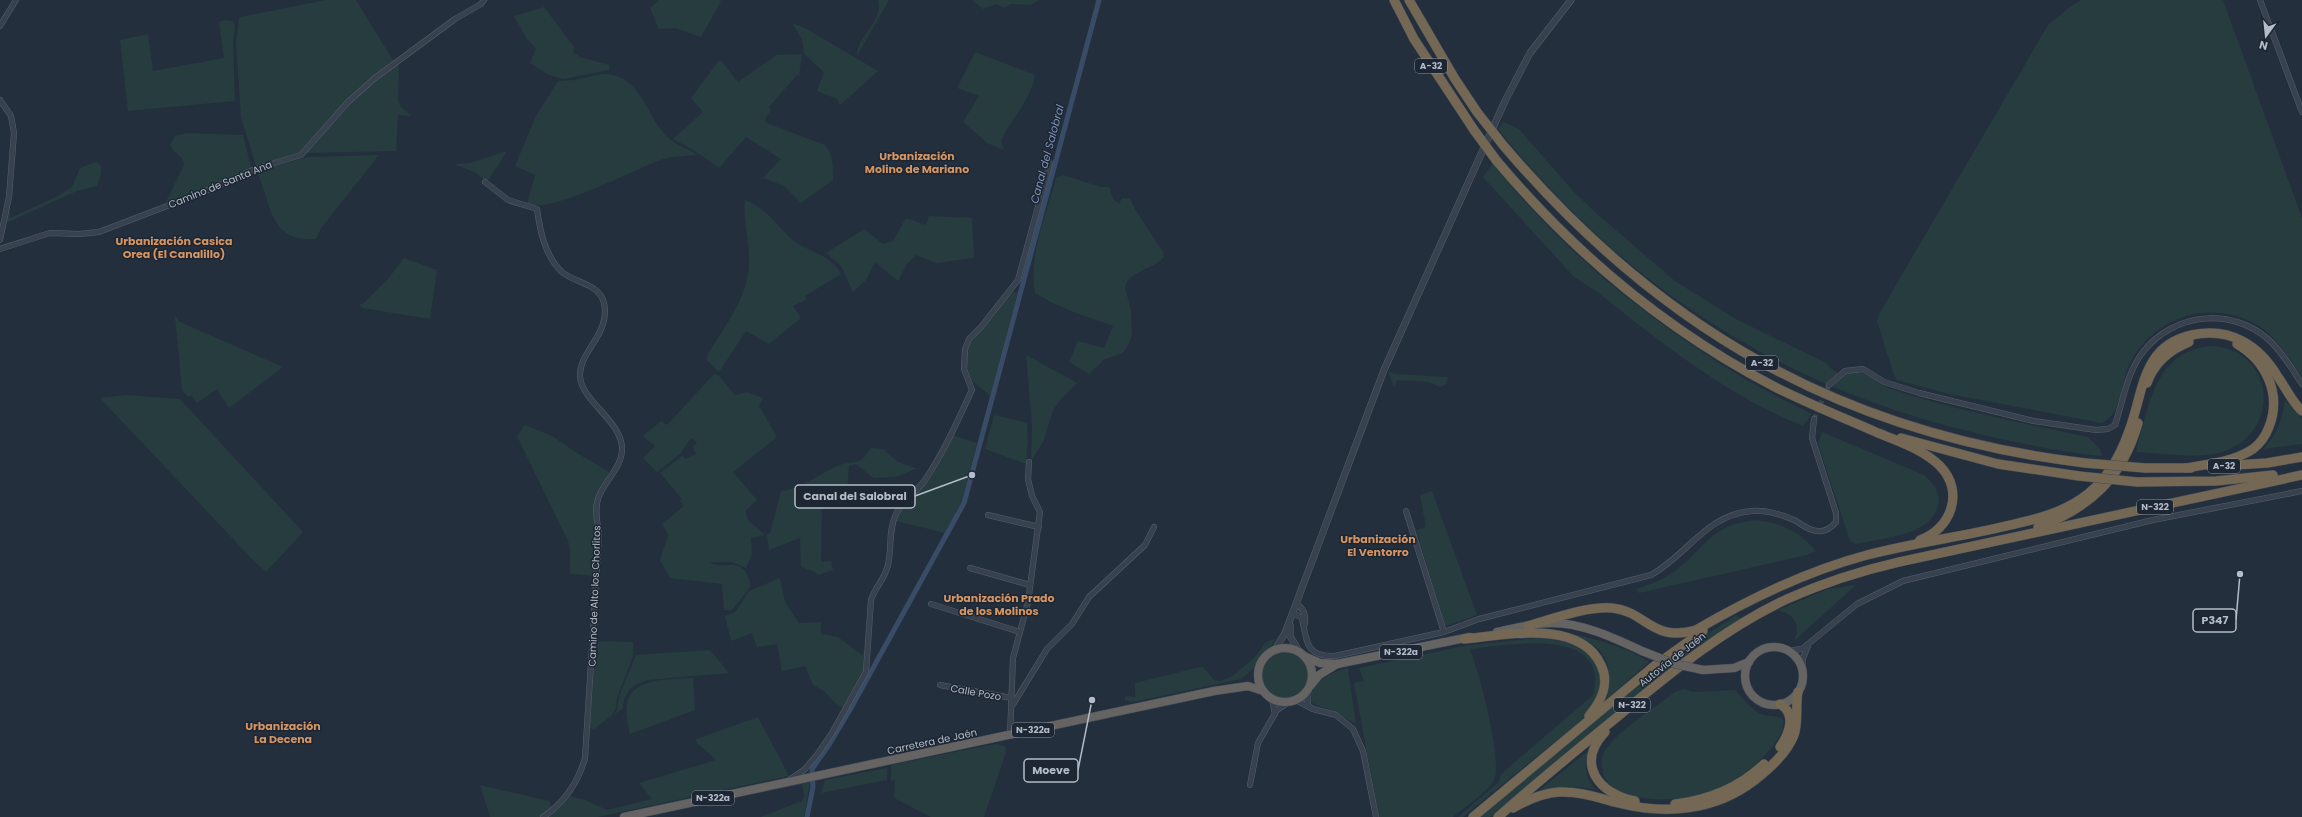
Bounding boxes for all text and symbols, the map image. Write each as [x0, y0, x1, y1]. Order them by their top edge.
north arrow [2246, 16, 2286, 56]
text: N [2257, 37, 2269, 54]
road number: A-32 [1415, 59, 1447, 73]
water label: Canal del Salobral [1026, 102, 1068, 205]
district label: Urbanización Molino de Mariano [865, 148, 969, 177]
street label: Camino de Santa Ana [166, 157, 274, 212]
district label: Urbanización Casica Orea (El Canalillo) [116, 233, 233, 262]
road number: A-32 [1746, 356, 1778, 370]
road number: A-32 [2208, 459, 2240, 473]
callout: Canal del Salobral [795, 485, 915, 508]
text: Canal del Salobral [803, 488, 907, 504]
road number: N-322 [2137, 500, 2173, 514]
street label: Camino de Alto los Chorlitos [585, 525, 604, 667]
district label: Urbanización El Ventorro [1340, 531, 1416, 560]
district label: Urbanización Prado de los Molinos [943, 590, 1055, 619]
callout: P347 [2193, 609, 2236, 632]
text: P347 [2202, 612, 2229, 628]
street label: Autovía de Jaén [1636, 629, 1709, 690]
road number: N-322a [1380, 645, 1422, 659]
street label: Calle Pozo [949, 681, 1003, 704]
road number: N-322 [1614, 698, 1650, 712]
district label: Urbanización La Decena [245, 718, 321, 747]
road number: N-322a [1012, 723, 1054, 737]
street label: Carretera de Jaén [886, 725, 978, 758]
callout: Moeve [1024, 759, 1078, 782]
text: Moeve [1032, 762, 1070, 778]
road number: N-322a [692, 791, 734, 805]

